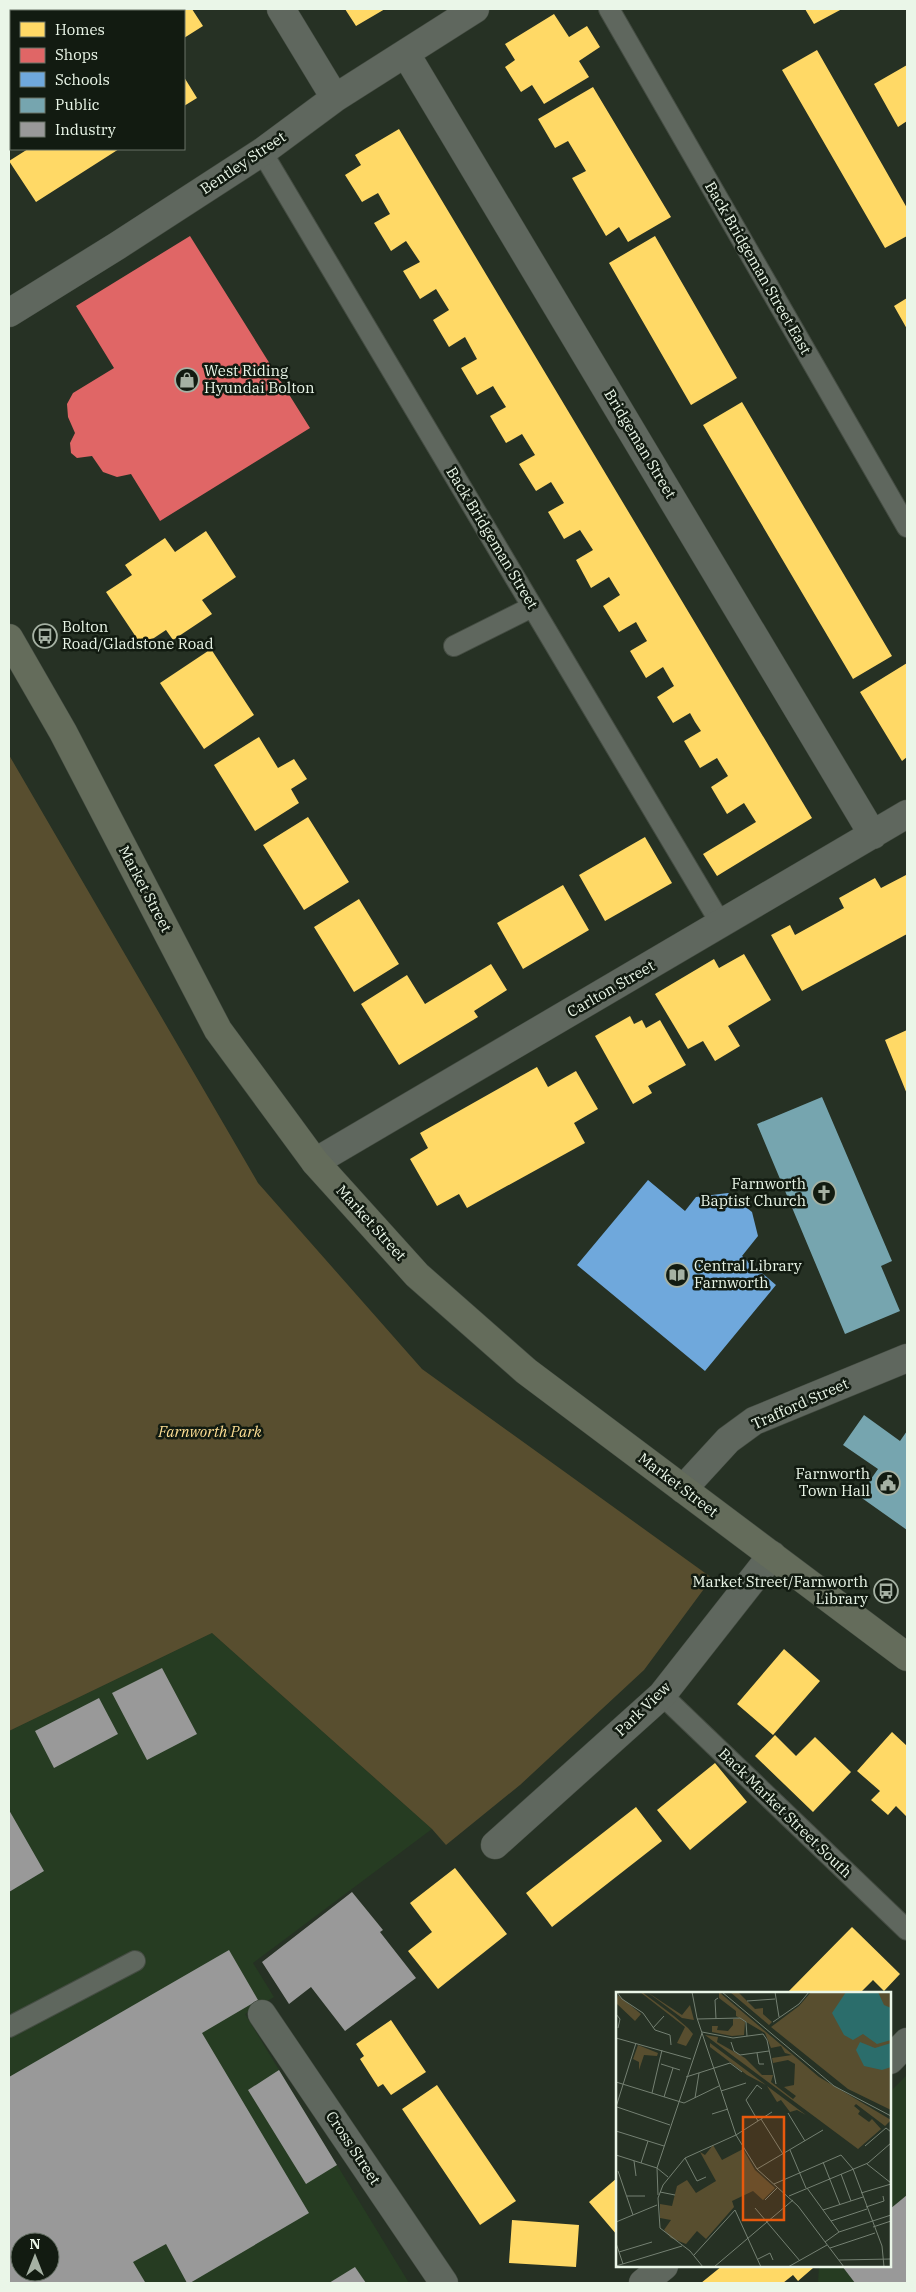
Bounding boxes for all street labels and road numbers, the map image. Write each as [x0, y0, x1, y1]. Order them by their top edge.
street label: Bentley Street [196, 127, 289, 198]
street label: Back Bridgeman Street East [701, 178, 816, 358]
street label: Bridgeman Street [600, 386, 681, 502]
street label: Back Bridgeman Street [442, 463, 542, 612]
street label: Market Street [115, 842, 176, 935]
street label: Carlton Street [564, 956, 658, 1021]
street label: Market Street [332, 1181, 410, 1264]
street label: Trafford Street [748, 1374, 851, 1433]
street label: Market Street [634, 1448, 722, 1521]
street label: Park View [611, 1677, 675, 1740]
street label: Back Market Street South [715, 1744, 856, 1881]
street label: Cross Street [322, 2107, 385, 2188]

